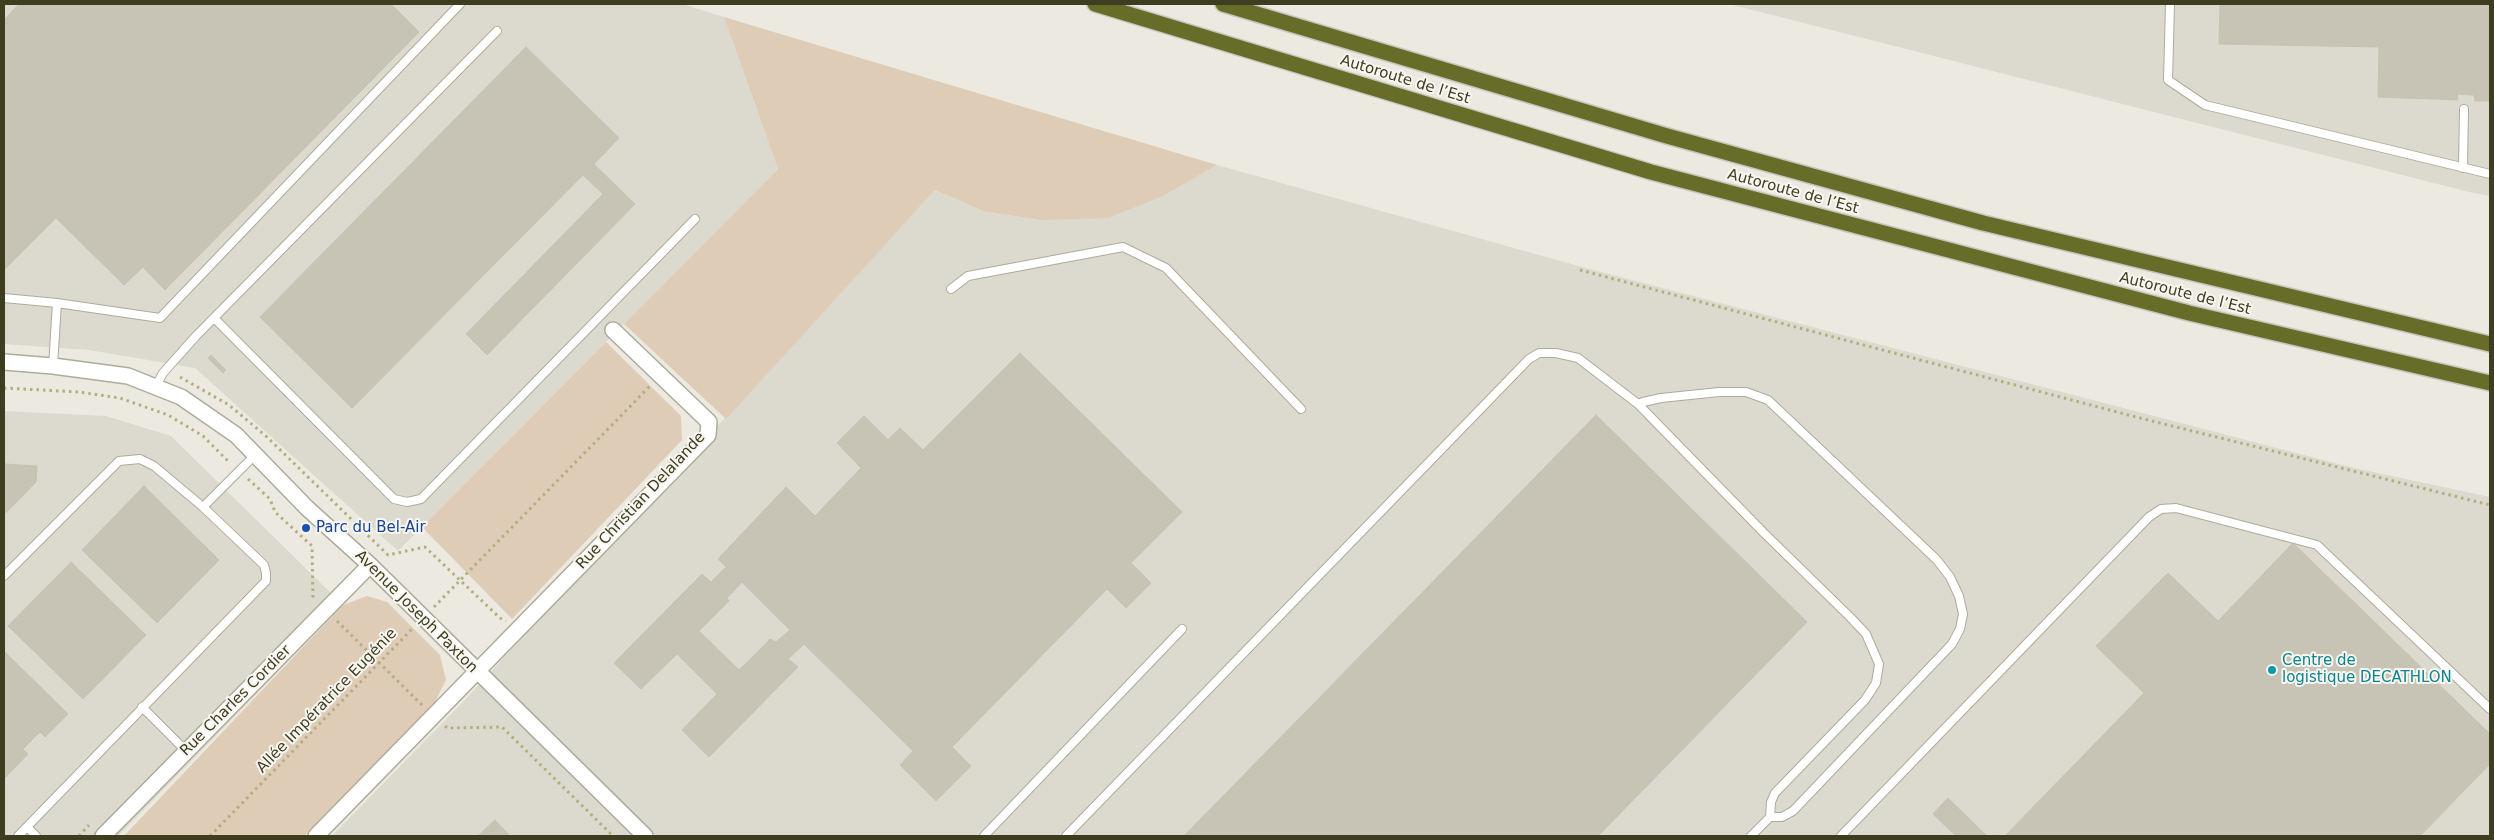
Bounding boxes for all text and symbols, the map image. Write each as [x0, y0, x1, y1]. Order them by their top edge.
street label: Autoroute de l’Est [1338, 52, 1472, 108]
street label: Autoroute de l’Est [1726, 166, 1860, 218]
street label: Autoroute de l’Est [2117, 269, 2253, 319]
street label: Rue Christian Delalande [573, 429, 709, 573]
place label: Parc du Bel-Air [316, 519, 426, 537]
marker: Parc du Bel-Air [300, 522, 312, 534]
street label: Avenue Joseph Paxton [351, 547, 481, 677]
street label: Allée Impératrice Eugénie [253, 625, 401, 777]
street label: Rue Charles Cordier [177, 642, 295, 760]
place label: Centre de logistique DECATHLON [2282, 652, 2452, 687]
marker: Centre de logistique DECATHLON [2266, 664, 2278, 676]

